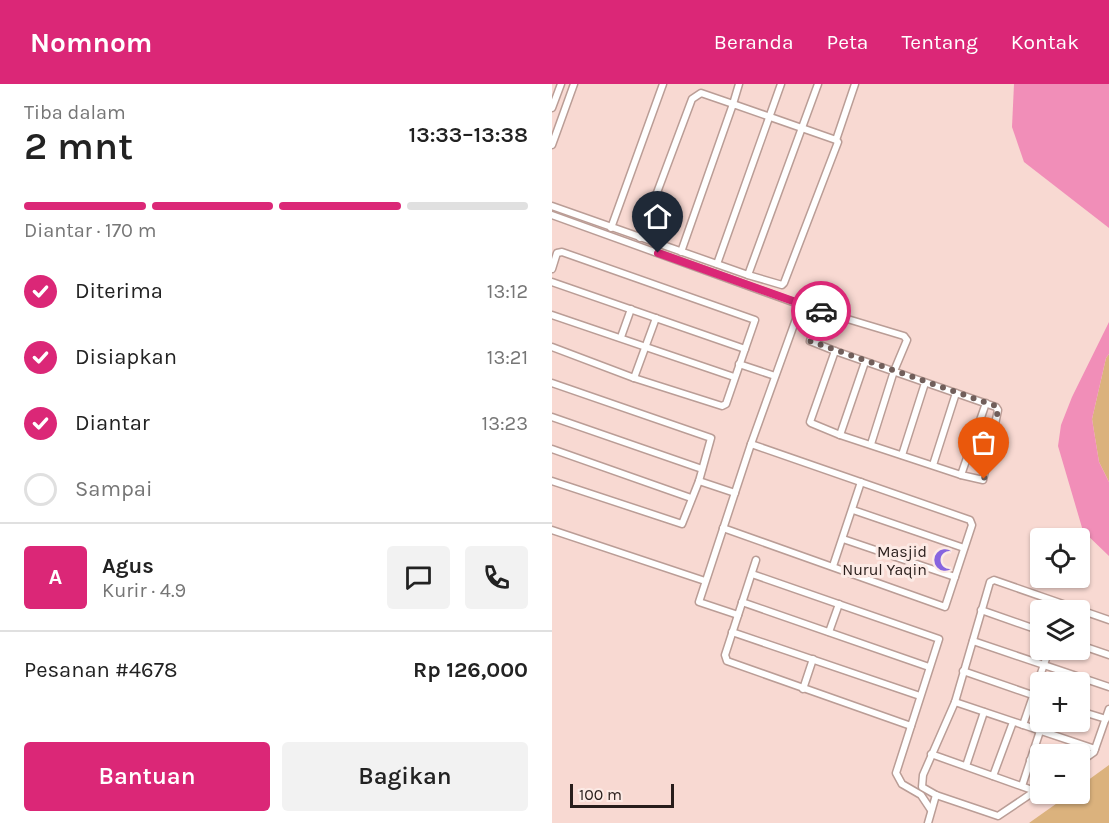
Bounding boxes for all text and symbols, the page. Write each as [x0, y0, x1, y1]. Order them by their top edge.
text: Nomnom [30, 26, 152, 59]
text: Beranda [714, 30, 794, 54]
text: Peta [827, 30, 868, 54]
text: Tentang [901, 30, 978, 54]
text: Kontak [1011, 30, 1079, 54]
text: Tiba dalam [24, 101, 126, 124]
text: 13:33–13:38 [408, 122, 528, 148]
text: 2 mnt [24, 123, 133, 169]
pin [632, 191, 683, 253]
icon: home [641, 200, 674, 233]
text: Diantar · 170 m [24, 219, 156, 242]
icon: check [24, 275, 57, 308]
text: Diterima [75, 278, 163, 304]
text: 13:12 [487, 280, 528, 303]
courier [791, 281, 851, 341]
icon: car [805, 295, 838, 328]
icon: check [24, 341, 57, 374]
text: Disiapkan [75, 344, 177, 370]
text: 13:21 [487, 346, 528, 369]
icon: check [24, 407, 57, 440]
text: Diantar [75, 410, 150, 436]
text: 13:23 [482, 412, 528, 435]
pin [958, 417, 1009, 479]
icon: bag [967, 426, 1000, 459]
text: Sampai [75, 476, 153, 502]
map controls [1030, 528, 1090, 804]
button: locate [1030, 528, 1090, 588]
place label: Masjid Nurul Yaqin [842, 542, 927, 579]
button: chat [387, 546, 450, 609]
button: phone [465, 546, 528, 609]
mosque icon: Masjid Nurul Yaqin [932, 547, 958, 573]
text: Agus [102, 553, 154, 579]
text: A [49, 564, 62, 590]
text: Kurir · 4.9 [102, 579, 186, 602]
button: layers [1030, 600, 1090, 660]
text: Pesanan #4678 [24, 657, 178, 683]
text: Rp 126,000 [413, 657, 528, 683]
button: + [1030, 672, 1090, 732]
button: Bantuan [24, 742, 270, 811]
button: Bagikan [282, 742, 528, 811]
button: − [1030, 744, 1090, 804]
scale bar [570, 781, 674, 808]
text: 100 m [579, 785, 622, 804]

